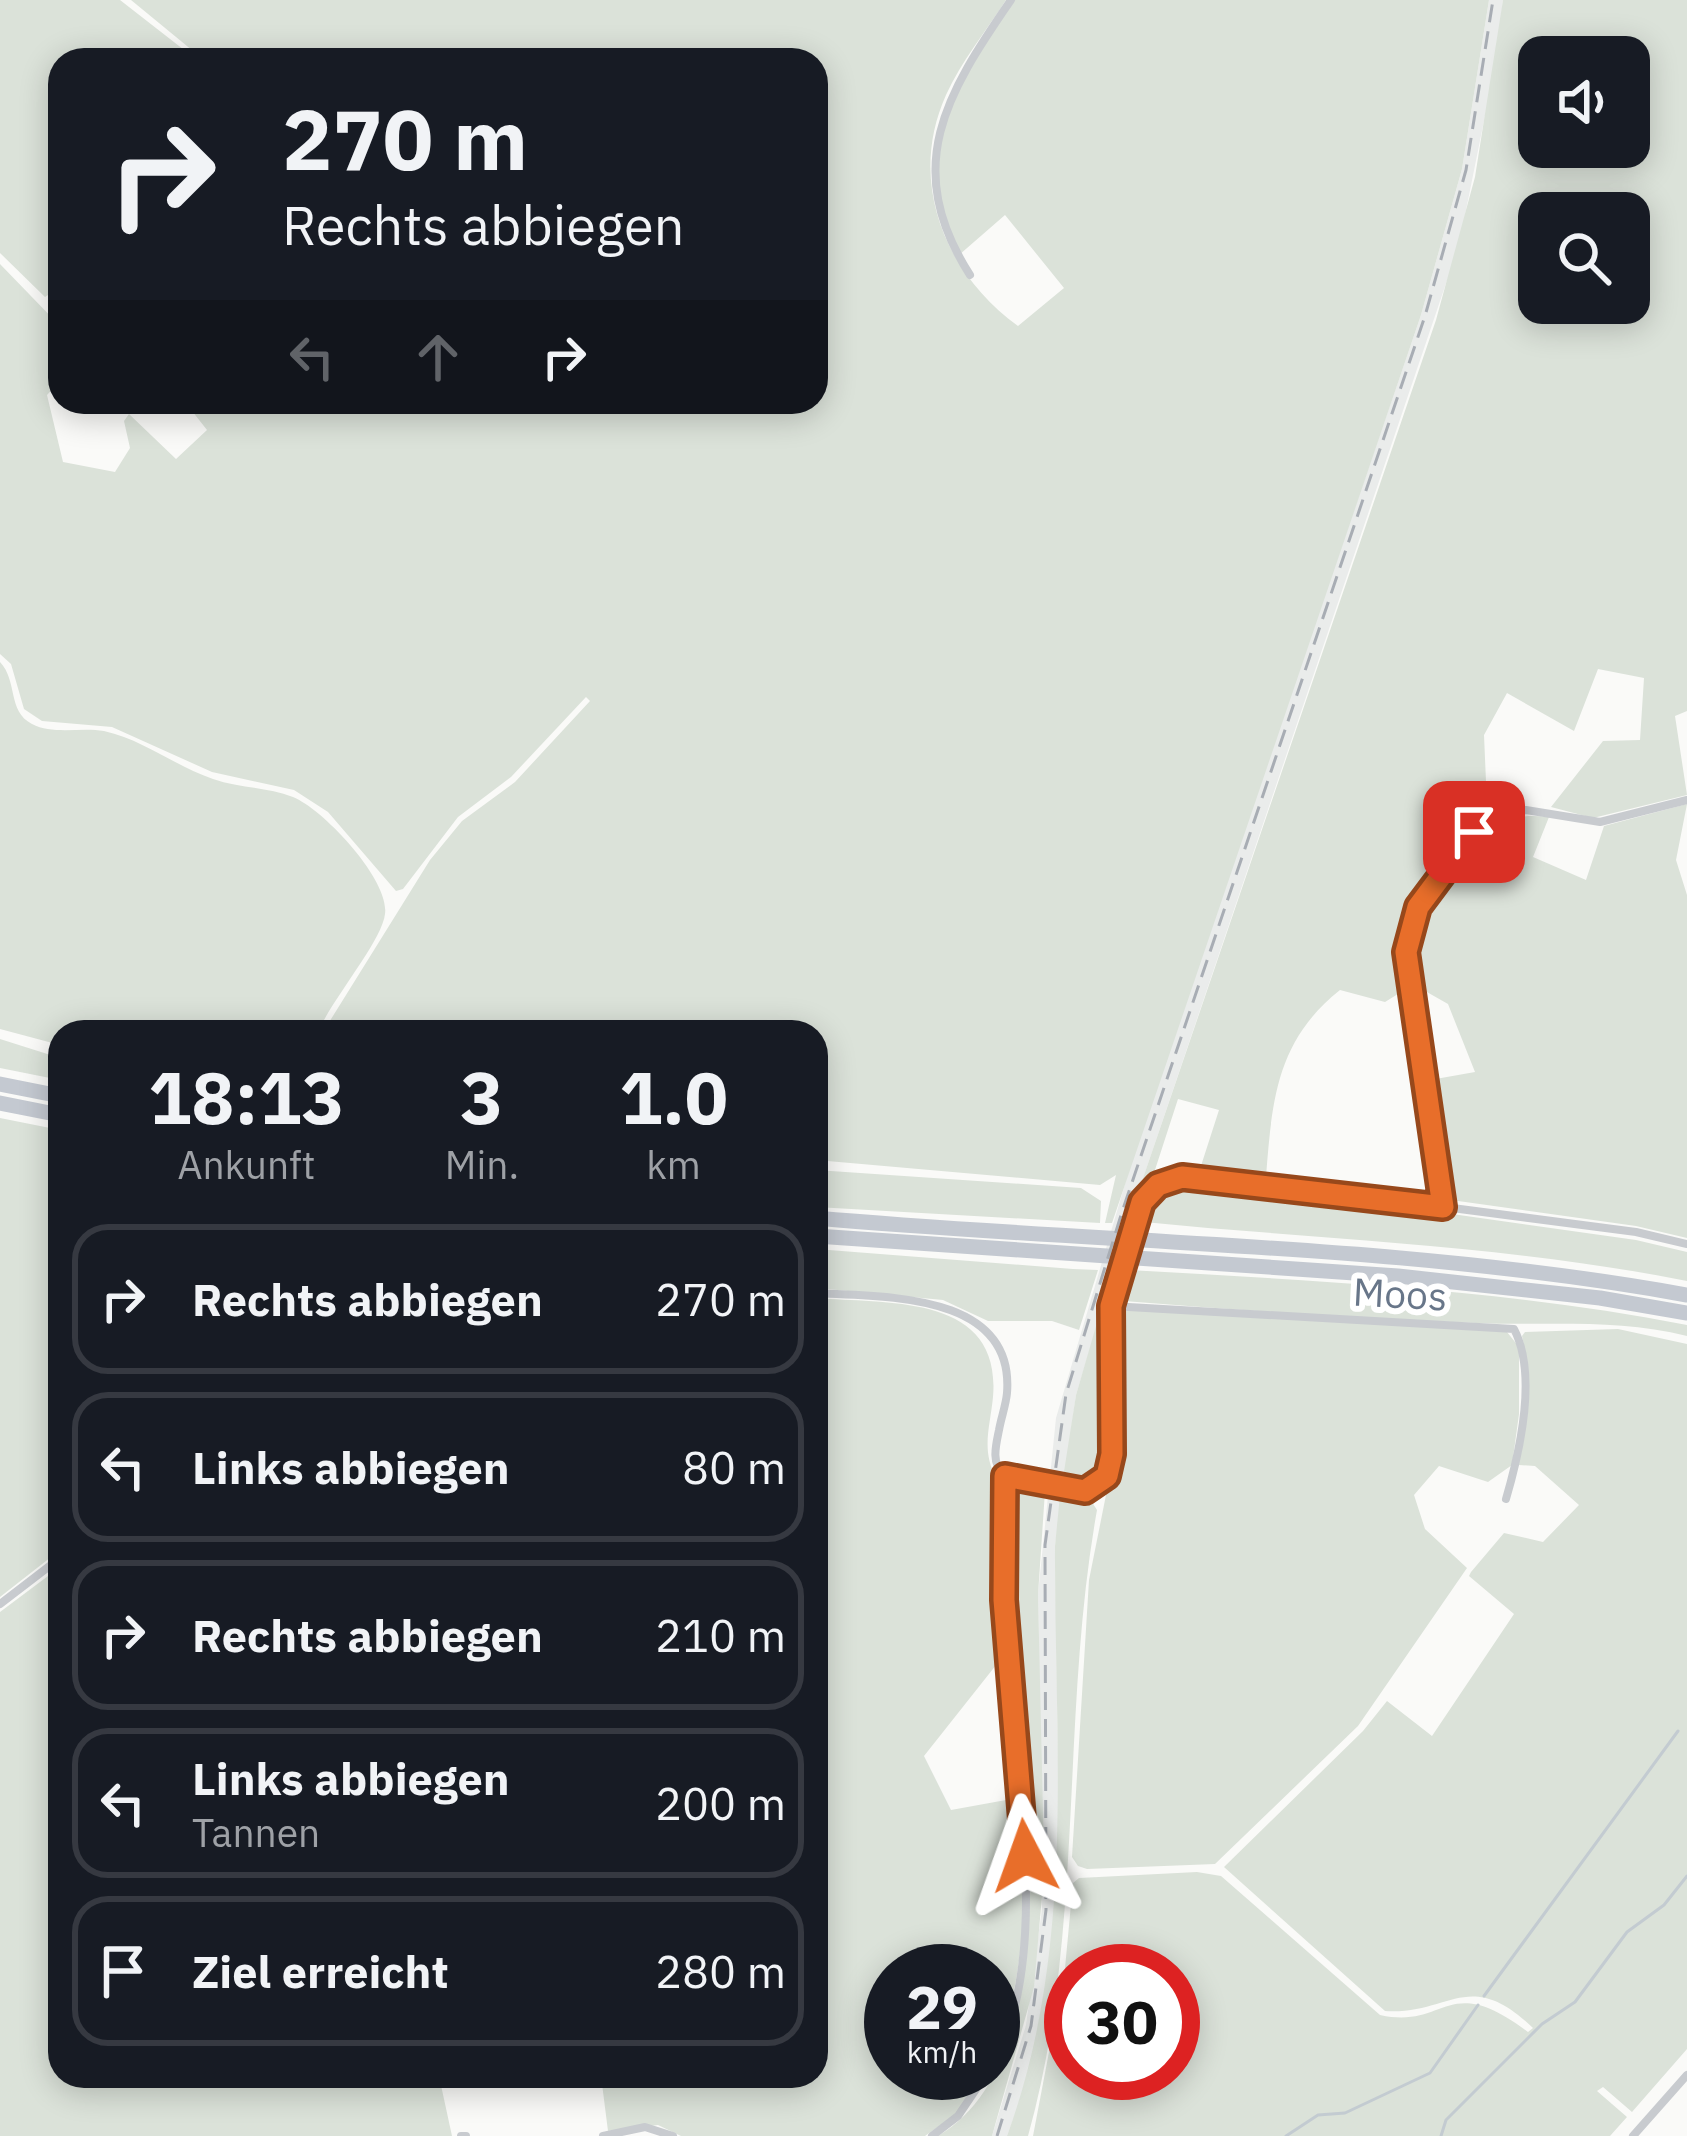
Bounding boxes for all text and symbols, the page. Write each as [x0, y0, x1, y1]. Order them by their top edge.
map controls [1518, 36, 1650, 324]
button: sound [1518, 36, 1650, 168]
text: 270 m [282, 84, 528, 193]
icon: right [84, 96, 240, 252]
text: Rechts abbiegen [282, 190, 684, 260]
button: search [1518, 192, 1650, 324]
icon: left [279, 324, 345, 390]
icon: ahead [405, 324, 471, 390]
icon: right [531, 324, 597, 390]
pin [1423, 781, 1525, 883]
icon: arrive [1441, 799, 1507, 865]
text: 18:13 [148, 1050, 345, 1144]
text: 3 [460, 1050, 504, 1144]
text: 1.0 [619, 1050, 728, 1144]
text: Ankunft [177, 1139, 315, 1190]
text: Min. [445, 1139, 519, 1190]
text: km [646, 1139, 701, 1190]
icon: right [90, 1266, 156, 1332]
street label: Moos [1352, 1266, 1448, 1321]
text: Rechts abbiegen [192, 1270, 543, 1328]
text: 270 m [655, 1270, 786, 1328]
icon: left [90, 1434, 156, 1500]
text: Links abbiegen [192, 1438, 510, 1496]
text: 80 m [682, 1438, 786, 1496]
icon: right [90, 1602, 156, 1668]
text: Rechts abbiegen [192, 1606, 543, 1664]
text: 210 m [655, 1606, 786, 1664]
text: Links abbiegen [192, 1749, 510, 1807]
icon: left [90, 1770, 156, 1836]
text: 200 m [655, 1774, 786, 1832]
position arrow [962, 1793, 1088, 1919]
text: Tannen [192, 1807, 320, 1858]
icon: arrive [90, 1938, 156, 2004]
text: Ziel erreicht [192, 1942, 449, 2000]
text: 280 m [655, 1942, 786, 2000]
speed limit sign: 30 [1044, 1944, 1200, 2100]
text: 29 [906, 1967, 978, 2046]
text: km/h [907, 2032, 977, 2071]

